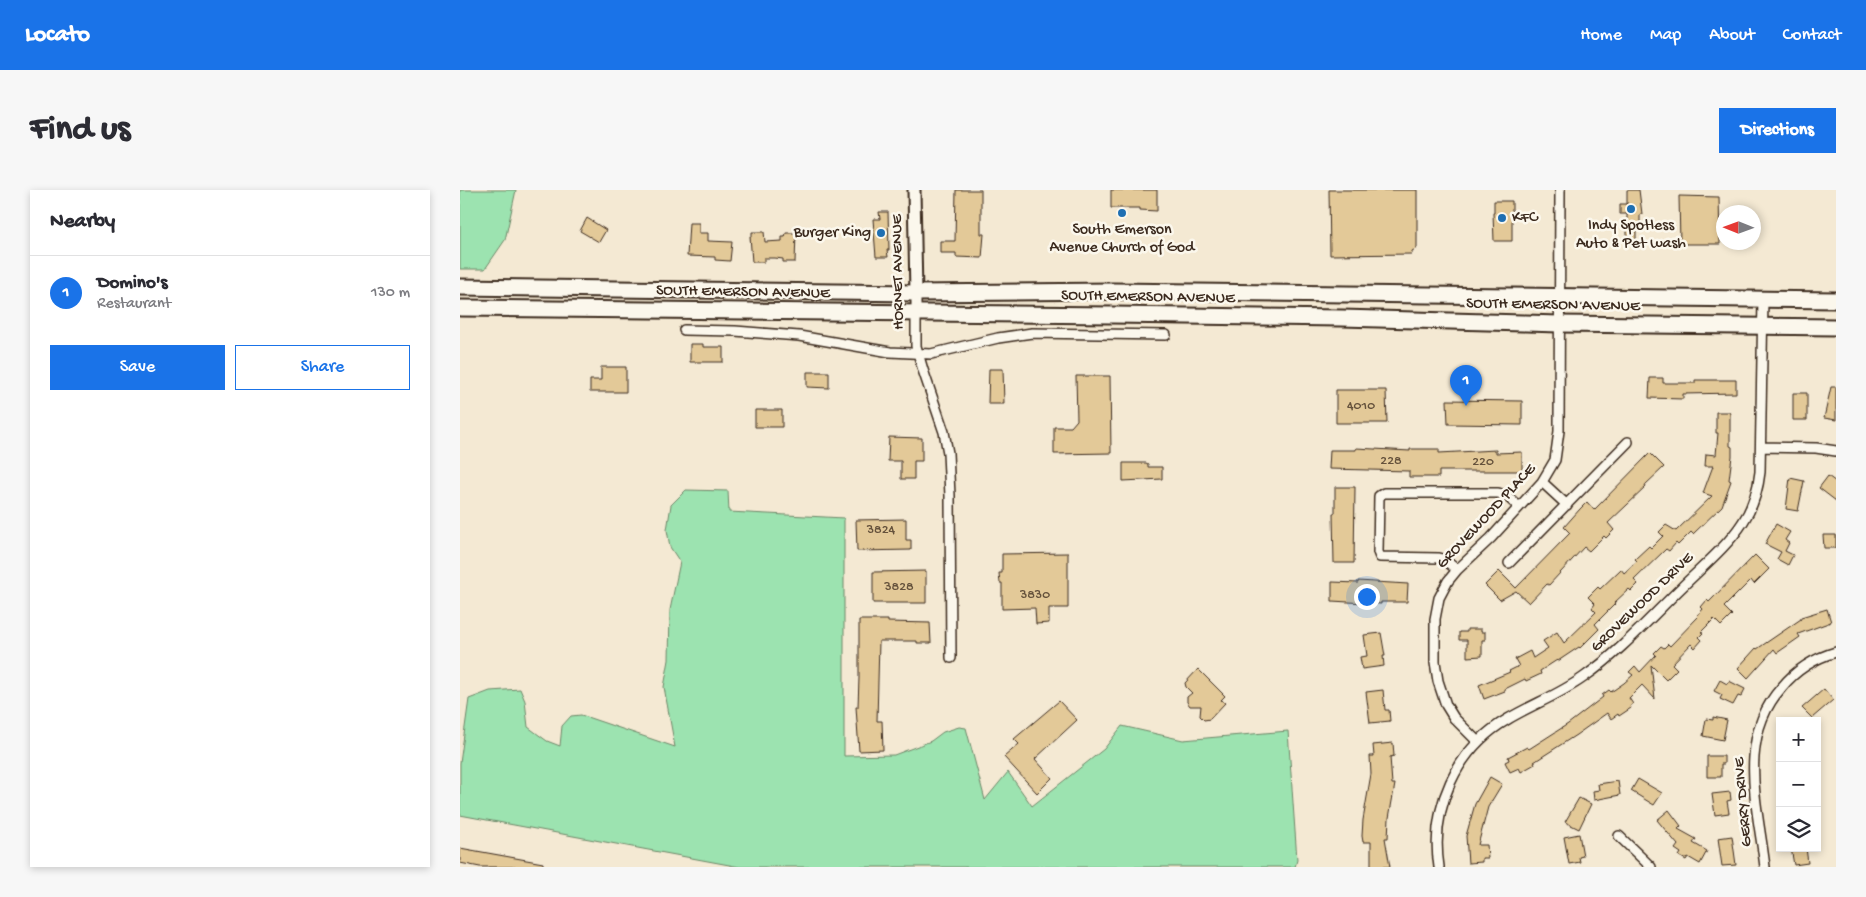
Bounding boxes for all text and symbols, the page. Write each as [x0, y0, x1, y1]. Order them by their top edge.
text: Locato [25, 21, 90, 50]
text: Home [1580, 25, 1622, 46]
text: Map [1650, 25, 1681, 46]
text: About [1709, 25, 1755, 46]
text: Contact [1783, 25, 1841, 46]
button: Directions [1719, 108, 1836, 153]
text: Find us [30, 110, 130, 151]
marker: Indy Spotless Auto & Pet wash [1625, 203, 1637, 215]
north arrow [1716, 205, 1761, 250]
marker: South Emerson Avenue Church of God [1116, 207, 1128, 219]
place label: KFC [1512, 209, 1539, 228]
text: Nearby [50, 210, 115, 235]
marker: KFC [1496, 212, 1508, 224]
street label: HORNET AVENUE [888, 213, 910, 330]
place label: Indy Spotless Auto & Pet wash [1576, 217, 1686, 254]
place label: South Emerson Avenue Church of God [1050, 221, 1196, 258]
place label: Burger King [793, 224, 871, 243]
marker: Burger King [875, 227, 887, 239]
text: Domino's [97, 272, 168, 295]
street label: SOUTH EMERSON AVENUE [656, 282, 831, 304]
text: 1 [63, 284, 69, 303]
text: 130 m [371, 284, 410, 303]
street label: SOUTH EMERSON AVENUE [1061, 287, 1236, 309]
text: Restaurant [97, 295, 171, 314]
street label: SOUTH EMERSON AVENUE [1466, 295, 1641, 317]
button: Save [50, 345, 225, 390]
button: Share [235, 345, 410, 390]
pin: 1 [1450, 365, 1482, 406]
house number: 4010 [1347, 398, 1375, 415]
house number: 228 [1380, 453, 1402, 470]
house number: 220 [1472, 454, 1494, 471]
street label: GROVEWOOD PLACE [1433, 460, 1541, 574]
house number: 3824 [866, 522, 896, 539]
street label: GROVEWOOD DRIVE [1588, 548, 1699, 657]
house number: 3828 [883, 579, 914, 596]
your location [1354, 584, 1380, 610]
house number: 3830 [1019, 587, 1050, 604]
map controls [1776, 717, 1821, 852]
button: + [1776, 717, 1821, 762]
street label: GERRY DRIVE [1731, 756, 1757, 847]
button: − [1776, 762, 1821, 807]
button: layers [1776, 807, 1821, 852]

